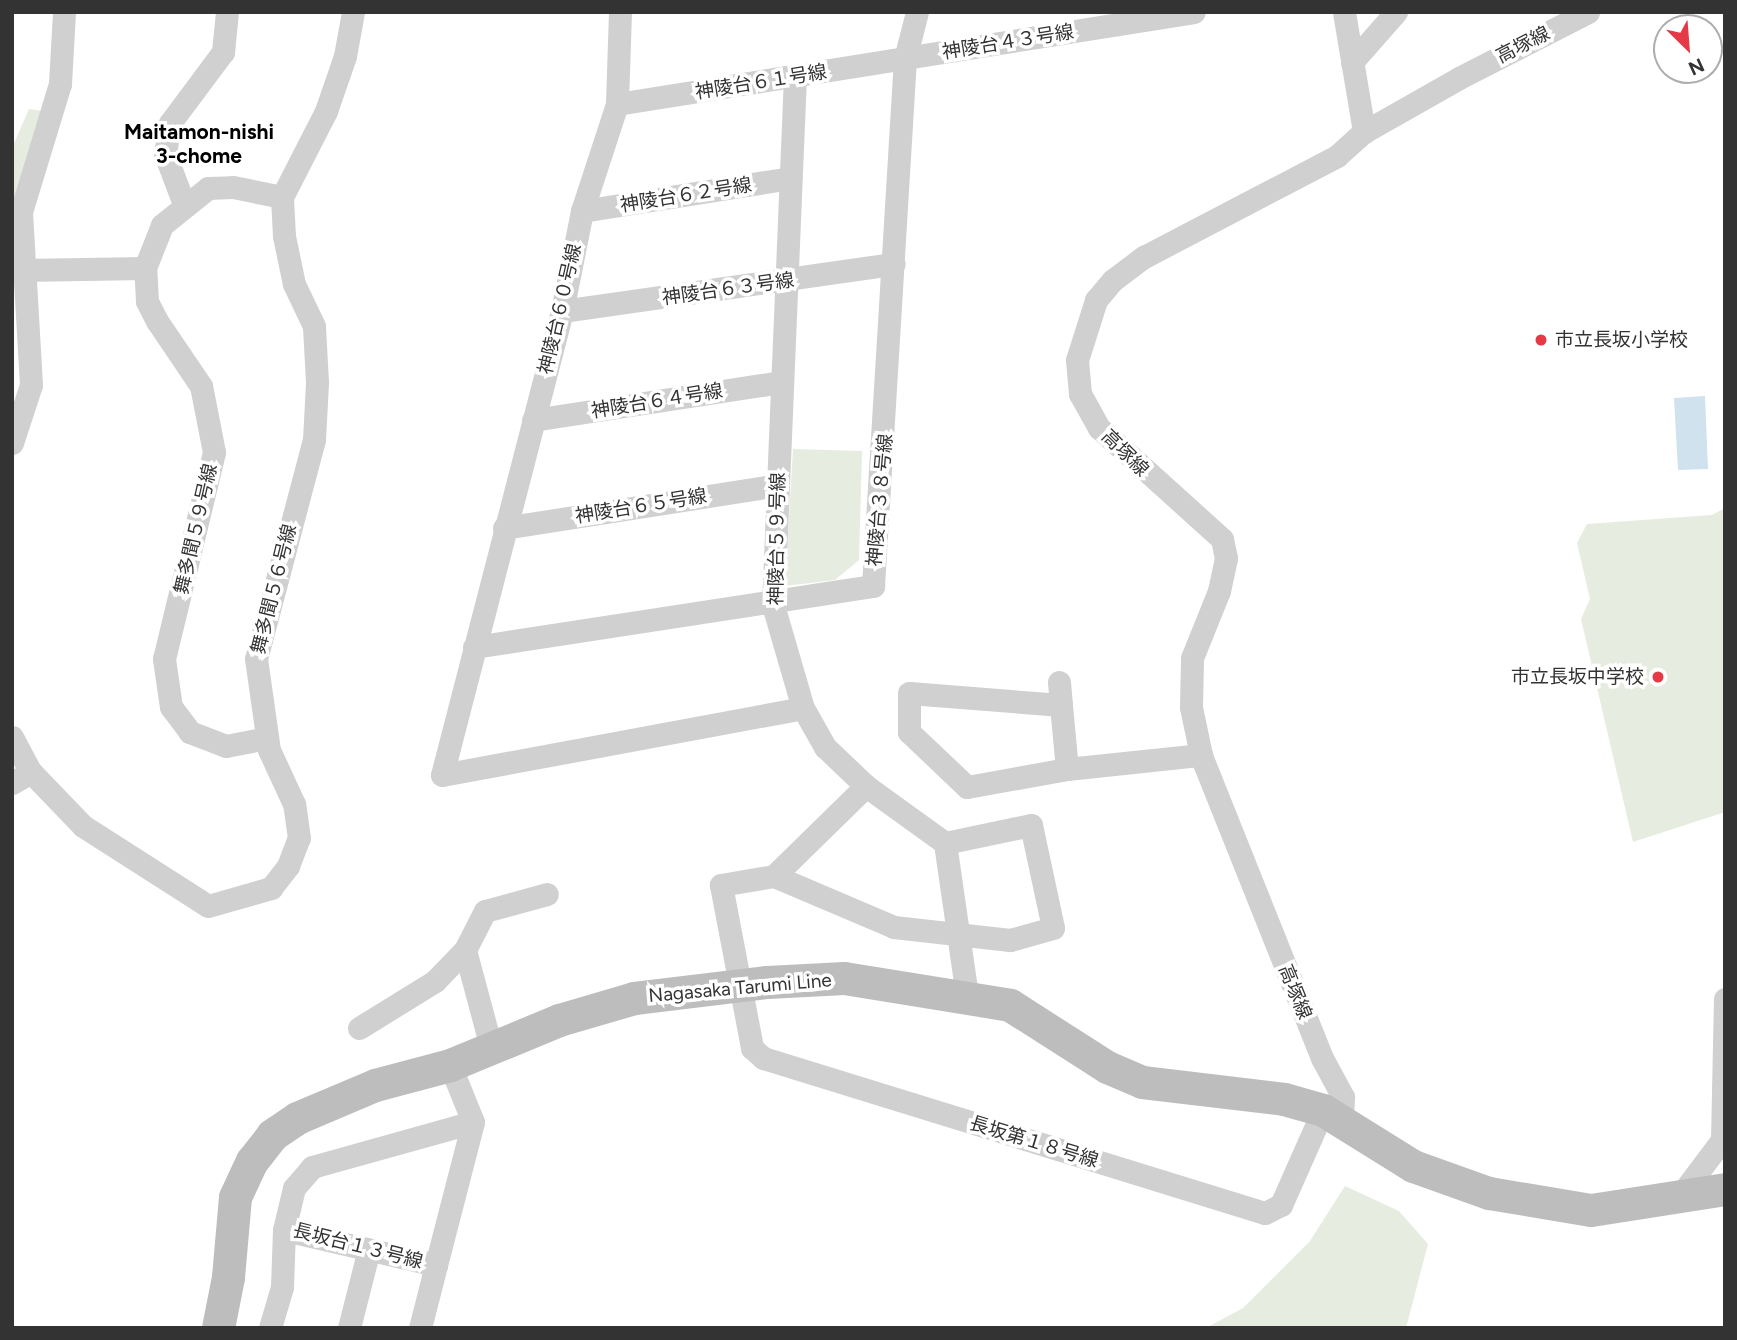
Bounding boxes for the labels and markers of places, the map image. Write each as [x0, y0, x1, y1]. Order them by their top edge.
place label: 市立長坂小学校 [1555, 329, 1688, 351]
marker: 市立長坂小学校 [1533, 332, 1549, 348]
place label: 市立長坂中学校 [1511, 666, 1644, 688]
marker: 市立長坂中学校 [1650, 669, 1666, 685]

